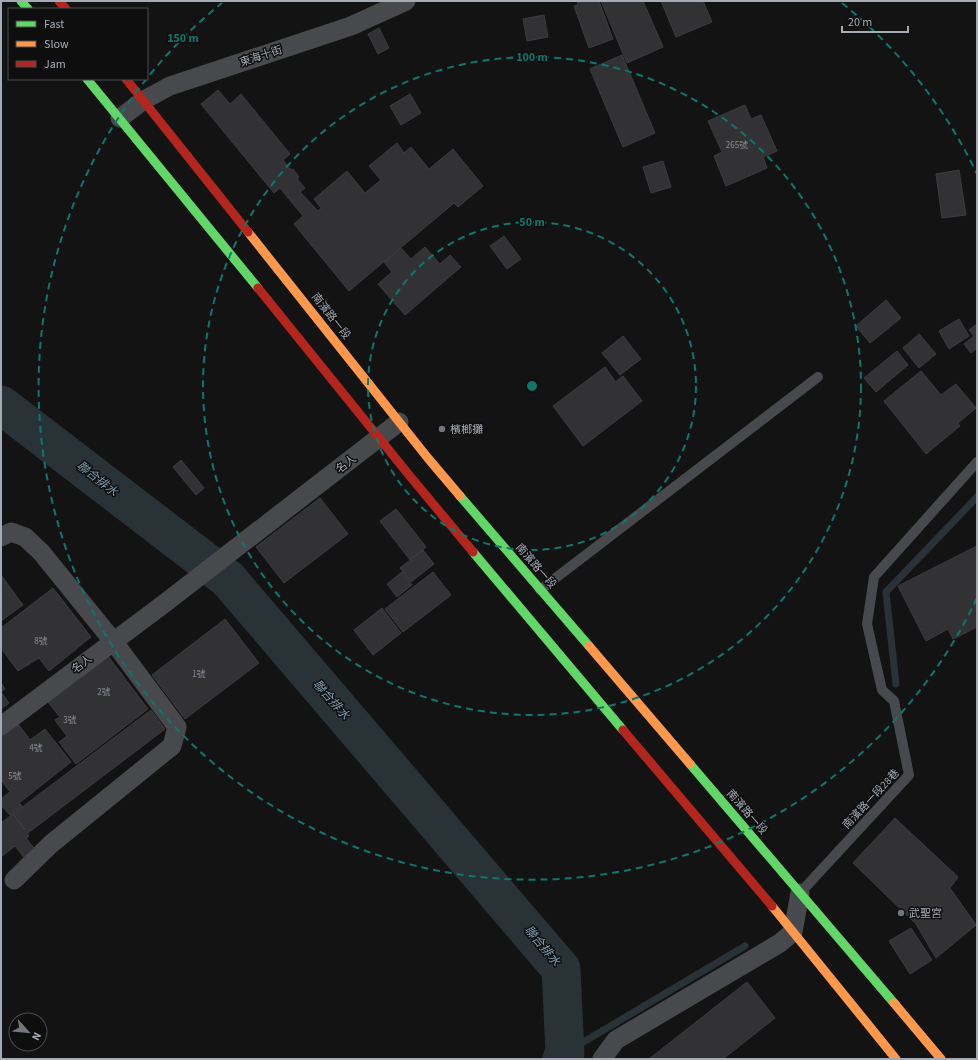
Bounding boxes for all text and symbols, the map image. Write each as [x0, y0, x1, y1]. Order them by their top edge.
legend [8, 8, 148, 80]
scale bar [842, 8, 908, 34]
text: 20 m [848, 14, 872, 31]
text: Fast [44, 16, 64, 33]
text: 150 m [167, 30, 199, 47]
text: Slow [44, 36, 69, 53]
street label: 東海十街 [238, 42, 284, 70]
text: 100 m [516, 49, 548, 66]
text: Jam [44, 56, 66, 73]
house number: 265號 [726, 139, 748, 152]
text: 50 m [519, 214, 545, 231]
street label: 南濱路一段 [308, 290, 354, 342]
centre of rings [525, 379, 539, 393]
place label: 檳榔攤 [450, 422, 483, 437]
marker: 檳榔攤 [437, 424, 447, 434]
street label: 名人 [333, 451, 359, 477]
water label: 聯合排水 [73, 458, 122, 501]
street label: 南濱路一段 [512, 540, 560, 592]
house number: 8號 [34, 635, 48, 648]
street label: 名人 [69, 651, 95, 677]
house number: 1號 [192, 668, 206, 681]
water label: 聯合排水 [309, 676, 354, 724]
house number: 2號 [97, 686, 111, 699]
house number: 3號 [63, 714, 77, 727]
house number: 4號 [29, 742, 43, 755]
street label: 南濱路一段28巷 [839, 766, 903, 832]
house number: 5號 [8, 770, 22, 783]
street label: 南濱路一段 [723, 786, 771, 838]
place label: 武聖宮 [909, 906, 942, 921]
marker: 武聖宮 [896, 908, 906, 918]
water label: 聯合排水 [520, 922, 565, 971]
north arrow [8, 1012, 48, 1052]
text: N [28, 1030, 45, 1043]

